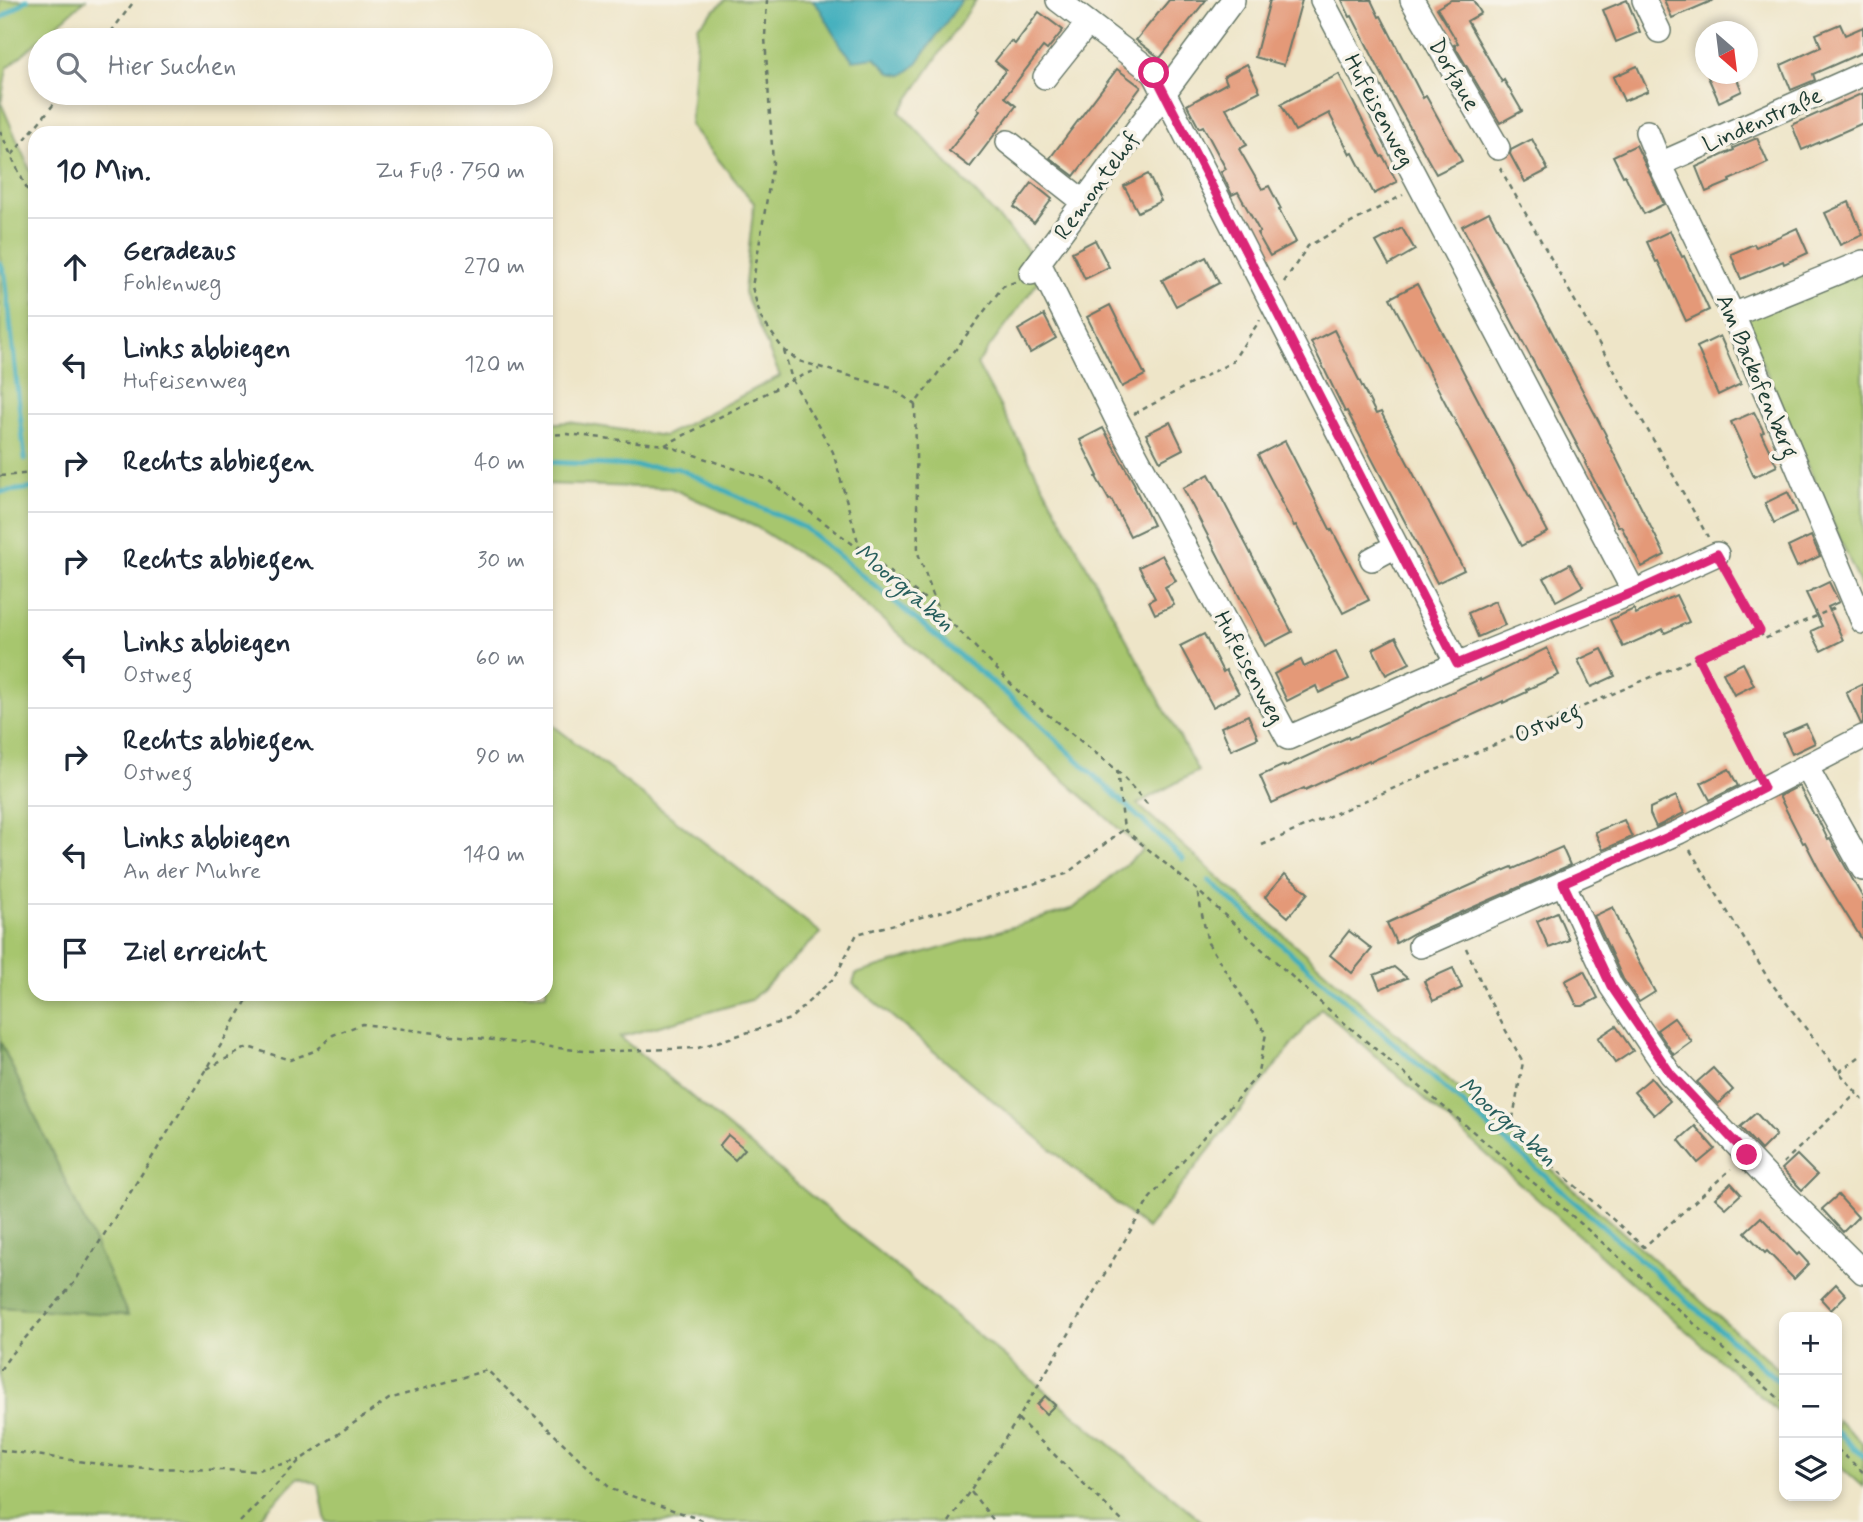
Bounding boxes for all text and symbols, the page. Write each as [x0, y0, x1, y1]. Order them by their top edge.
north arrow [1695, 21, 1758, 84]
search box [28, 28, 553, 105]
street label: Dorfaue [1420, 33, 1486, 117]
icon: search [52, 48, 90, 86]
street label: Hufeisenweg [1336, 49, 1421, 173]
text: Hier suchen [108, 50, 236, 84]
route start [1138, 57, 1169, 88]
street label: Lindenstraße [1698, 81, 1827, 160]
street label: Remontehof [1048, 126, 1147, 247]
text: 10 Min. [56, 152, 151, 191]
text: Zu Fuß · 750 m [375, 157, 525, 187]
text: Geradeaus [123, 235, 236, 269]
icon: ahead [56, 248, 94, 286]
text: 270 m [464, 252, 525, 282]
text: Fohlenweg [123, 269, 222, 299]
street label: Am Backofenberg [1706, 290, 1804, 464]
text: Links abbiegen [123, 333, 291, 367]
icon: left [56, 346, 94, 384]
text: 120 m [464, 350, 525, 380]
text: Hufeisenweg [123, 367, 247, 397]
icon: right [56, 444, 94, 482]
text: Rechts abbiegen [123, 446, 314, 480]
text: 40 m [474, 448, 525, 478]
water label: Moorgraben [846, 537, 960, 641]
icon: right [56, 542, 94, 580]
text: Rechts abbiegen [123, 544, 314, 578]
text: 30 m [477, 546, 525, 576]
street label: Hufeisenweg [1206, 606, 1291, 730]
text: Links abbiegen [123, 627, 291, 661]
icon: left [56, 640, 94, 678]
text: 60 m [476, 644, 525, 674]
text: Ostweg [123, 661, 192, 691]
street label: Ostweg [1510, 696, 1586, 753]
text: Rechts abbiegen [123, 725, 314, 759]
icon: right [56, 738, 94, 776]
text: 90 m [476, 742, 525, 772]
text: Ostweg [123, 759, 192, 789]
text: Links abbiegen [123, 823, 291, 857]
icon: left [56, 836, 94, 874]
text: 140 m [462, 840, 525, 870]
text: An der Muhre [123, 857, 261, 887]
icon: arrive [56, 934, 94, 972]
text: Ziel erreicht [123, 936, 267, 970]
water label: Moorgraben [1450, 1071, 1563, 1175]
route end [1731, 1139, 1762, 1170]
map controls [1779, 1312, 1842, 1501]
button: + [1779, 1312, 1842, 1375]
button: − [1779, 1375, 1842, 1438]
button: layers [1779, 1438, 1842, 1501]

